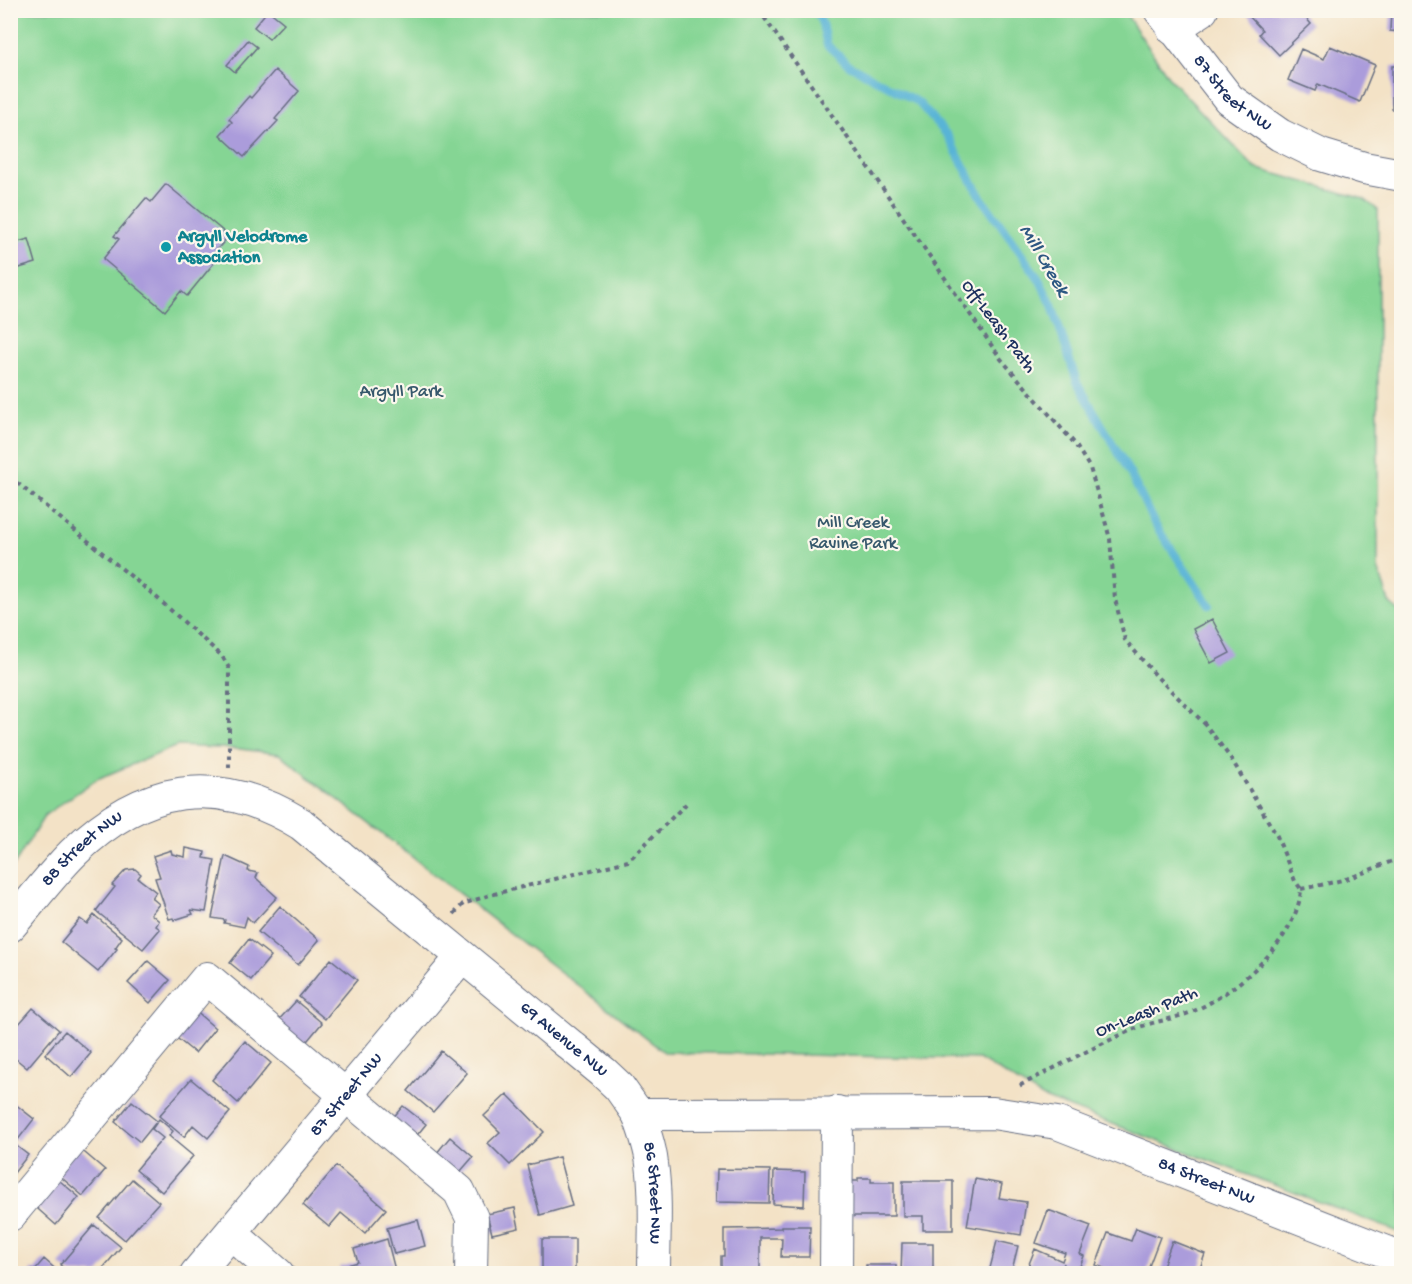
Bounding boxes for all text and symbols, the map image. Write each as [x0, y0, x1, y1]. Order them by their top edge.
street label: 87 Street NW [1188, 51, 1276, 136]
water label: Mill Creek [1013, 221, 1074, 303]
place label: Argyll Velodrome Association [177, 227, 308, 269]
marker: Argyll Velodrome Association [159, 240, 173, 254]
street label: Off-Leash Path [956, 276, 1040, 378]
park label: Argyll Park [360, 382, 444, 403]
park label: Mill Creek Ravine Park [809, 513, 899, 555]
street label: 88 Street NW [37, 806, 127, 891]
street label: On-Leash Path [1093, 983, 1201, 1043]
street label: 69 Avenue NW [515, 997, 612, 1082]
street label: 87 Street NW [305, 1049, 388, 1141]
street label: 86 Street NW [637, 1139, 665, 1244]
street label: 84 Street NW [1155, 1153, 1258, 1210]

